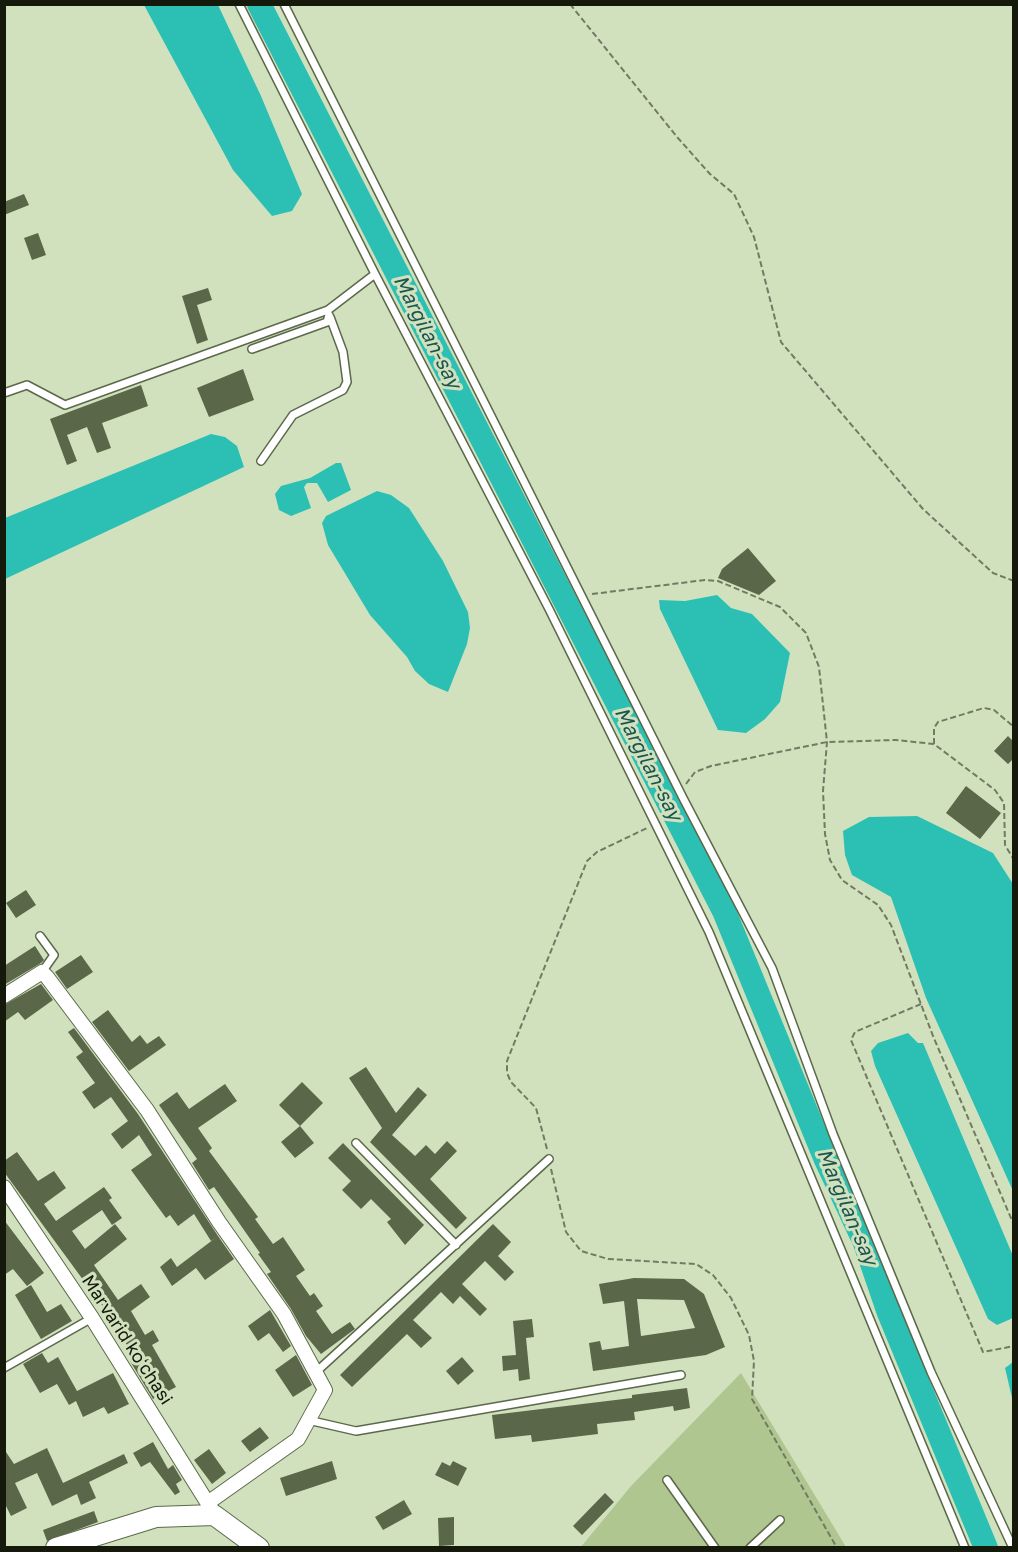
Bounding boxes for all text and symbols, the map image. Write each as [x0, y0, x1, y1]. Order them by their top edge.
water label: Margilan-say [388, 271, 466, 393]
water label: Margilan-say [609, 703, 687, 825]
water label: Margilan-say [812, 1145, 882, 1269]
street label: Marvarid koʻchasi [77, 1271, 177, 1409]

